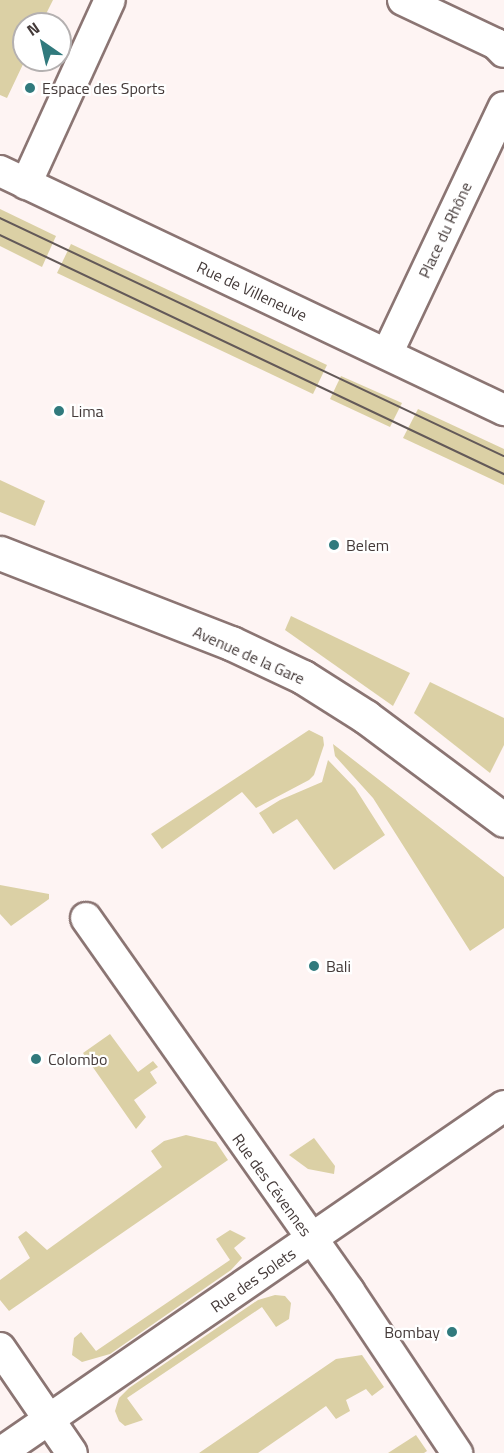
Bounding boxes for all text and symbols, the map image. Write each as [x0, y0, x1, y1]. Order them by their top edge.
north arrow [12, 12, 72, 72]
text: N [22, 16, 44, 42]
place label: Espace des Sports [42, 78, 165, 98]
marker: Espace des Sports [23, 81, 37, 95]
street label: Place du Rhône [414, 179, 476, 281]
street label: Rue de Villeneuve [194, 257, 310, 325]
place label: Lima [71, 401, 104, 421]
marker: Lima [52, 404, 66, 418]
place label: Belem [346, 535, 389, 555]
marker: Belem [327, 538, 341, 552]
street label: Avenue de la Gare [190, 622, 308, 688]
place label: Bali [326, 956, 351, 976]
marker: Bali [307, 959, 321, 973]
place label: Colombo [48, 1049, 107, 1069]
marker: Colombo [29, 1052, 43, 1066]
street label: Rue des Cévennes [228, 1130, 316, 1240]
street label: Rue des Solets [207, 1244, 299, 1316]
place label: Bombay [384, 1322, 440, 1342]
marker: Bombay [445, 1325, 459, 1339]

